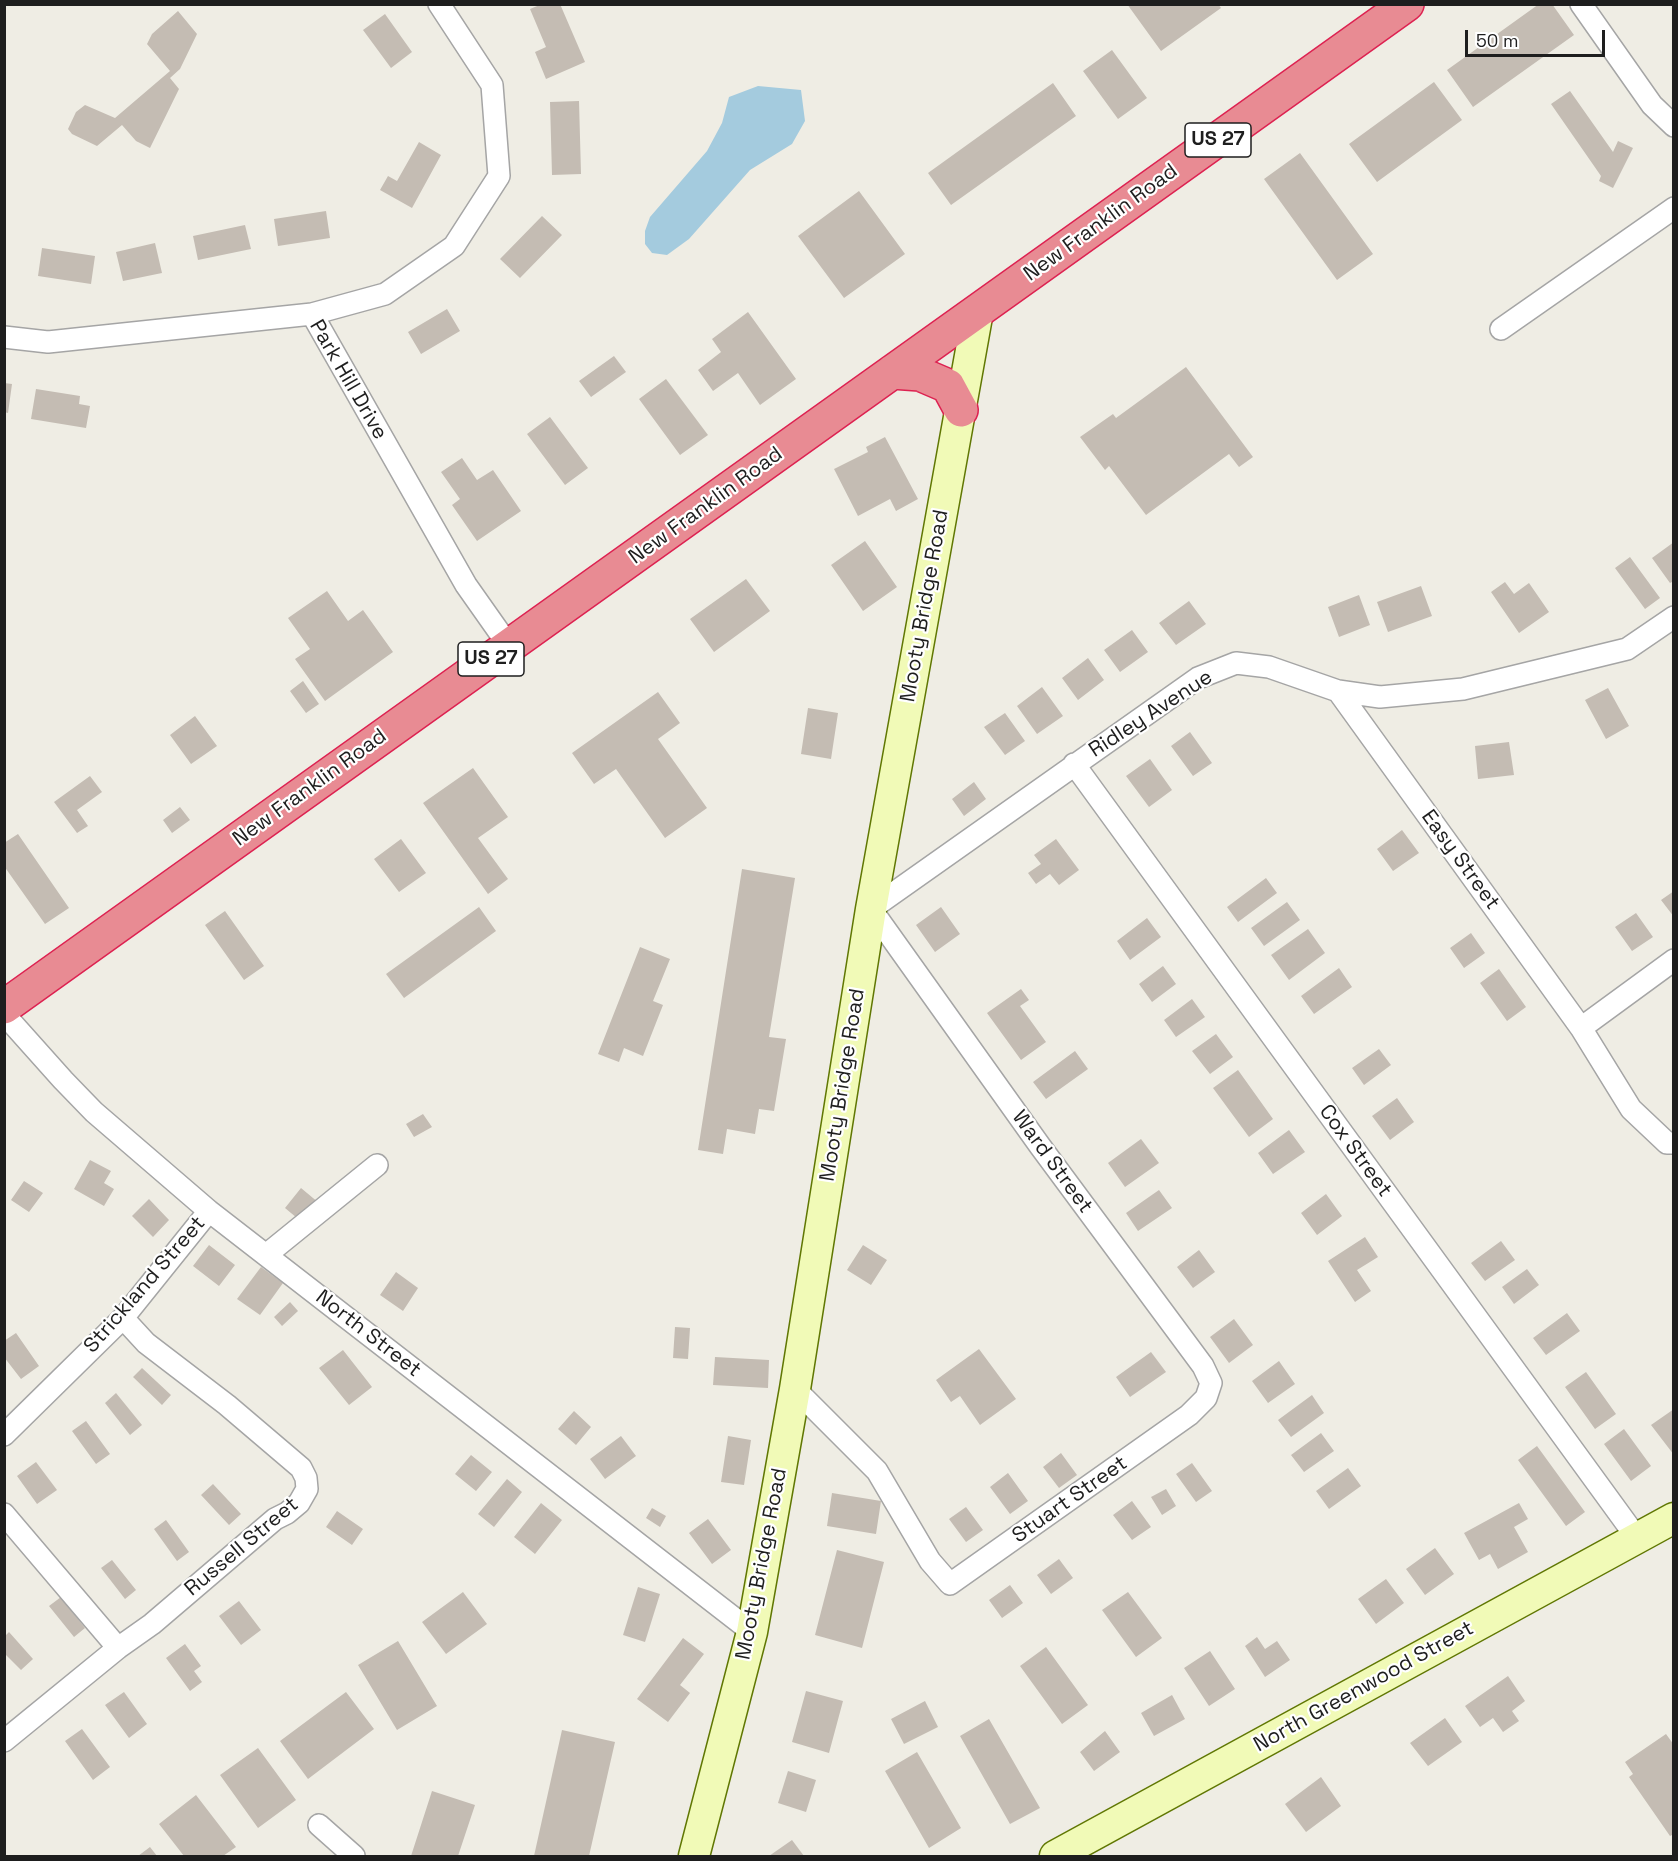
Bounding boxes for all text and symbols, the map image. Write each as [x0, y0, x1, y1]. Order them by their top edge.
scale bar [1468, 18, 1608, 56]
text: 50 m [1476, 29, 1518, 52]
road number: US 27 [1185, 123, 1251, 157]
street label: New Franklin Road [1019, 159, 1183, 287]
street label: Park Hill Drive [304, 316, 392, 444]
street label: New Franklin Road [624, 442, 788, 570]
street label: Mooty Bridge Road [896, 508, 954, 704]
road number: US 27 [458, 642, 524, 676]
street label: Ridley Avenue [1085, 665, 1217, 763]
street label: New Franklin Road [228, 724, 392, 852]
street label: Easy Street [1415, 805, 1505, 915]
street label: Mooty Bridge Road [815, 987, 871, 1183]
street label: Cox Street [1313, 1100, 1397, 1202]
street label: Ward Street [1006, 1106, 1098, 1218]
street label: Strickland Street [79, 1212, 211, 1358]
street label: North Street [310, 1285, 426, 1383]
street label: Stuart Street [1008, 1451, 1132, 1549]
street label: Mooty Bridge Road [731, 1466, 793, 1662]
street label: Russell Street [180, 1492, 304, 1602]
street label: North Greenwood Street [1250, 1616, 1478, 1758]

